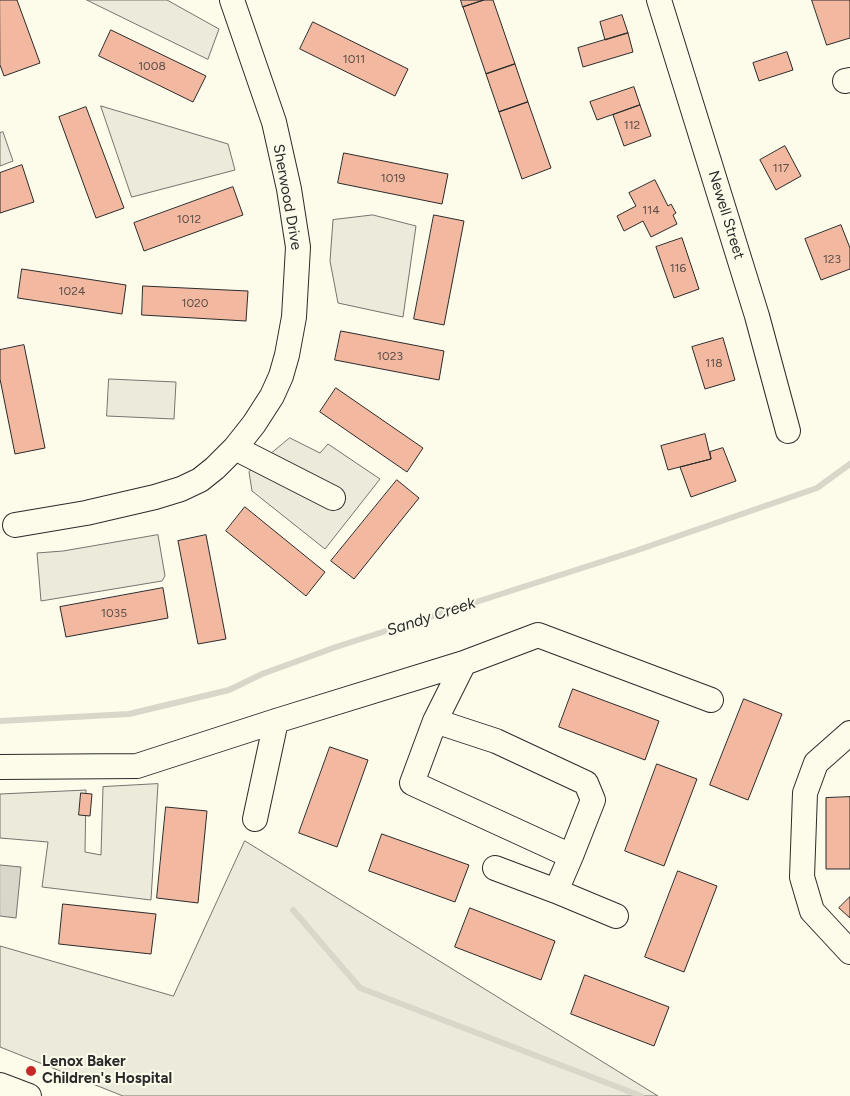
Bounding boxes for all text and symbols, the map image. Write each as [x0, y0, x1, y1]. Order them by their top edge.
house number: 1011 [343, 52, 365, 66]
house number: 1008 [138, 59, 166, 73]
house number: 112 [624, 118, 640, 132]
street label: Sherwood Drive [269, 143, 305, 251]
house number: 117 [773, 161, 789, 175]
street label: Newell Street [704, 169, 748, 261]
house number: 1019 [381, 171, 405, 185]
house number: 114 [642, 203, 660, 217]
house number: 1012 [177, 212, 201, 226]
house number: 123 [823, 252, 841, 266]
house number: 116 [670, 261, 686, 275]
house number: 1024 [59, 284, 85, 298]
house number: 1020 [181, 296, 209, 310]
house number: 1023 [377, 349, 403, 363]
house number: 118 [705, 356, 723, 370]
water label: Sandy Creek [384, 594, 478, 640]
house number: 1035 [101, 606, 127, 620]
place label: Lenox Baker Children's Hospital [42, 1053, 172, 1088]
marker: Lenox Baker Children's Hospital [24, 1064, 38, 1078]

